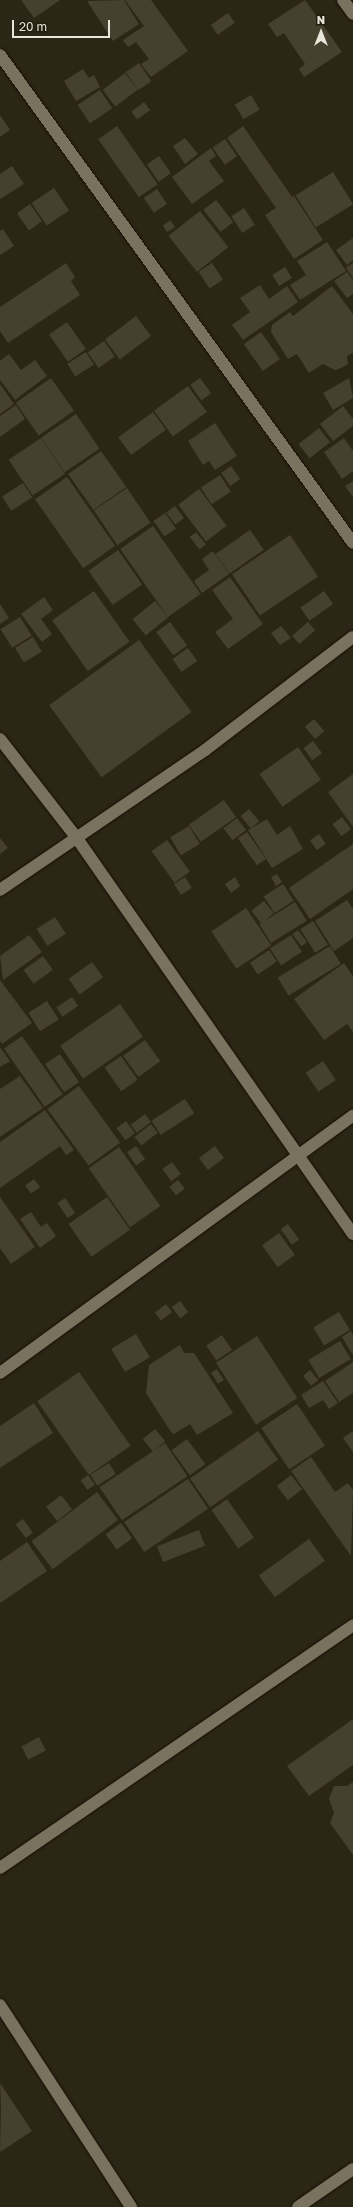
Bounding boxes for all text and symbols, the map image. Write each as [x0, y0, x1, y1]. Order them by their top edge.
scale bar [14, 12, 112, 38]
north arrow [301, 12, 341, 52]
text: N [317, 13, 325, 26]
text: 20 m [19, 19, 47, 34]

